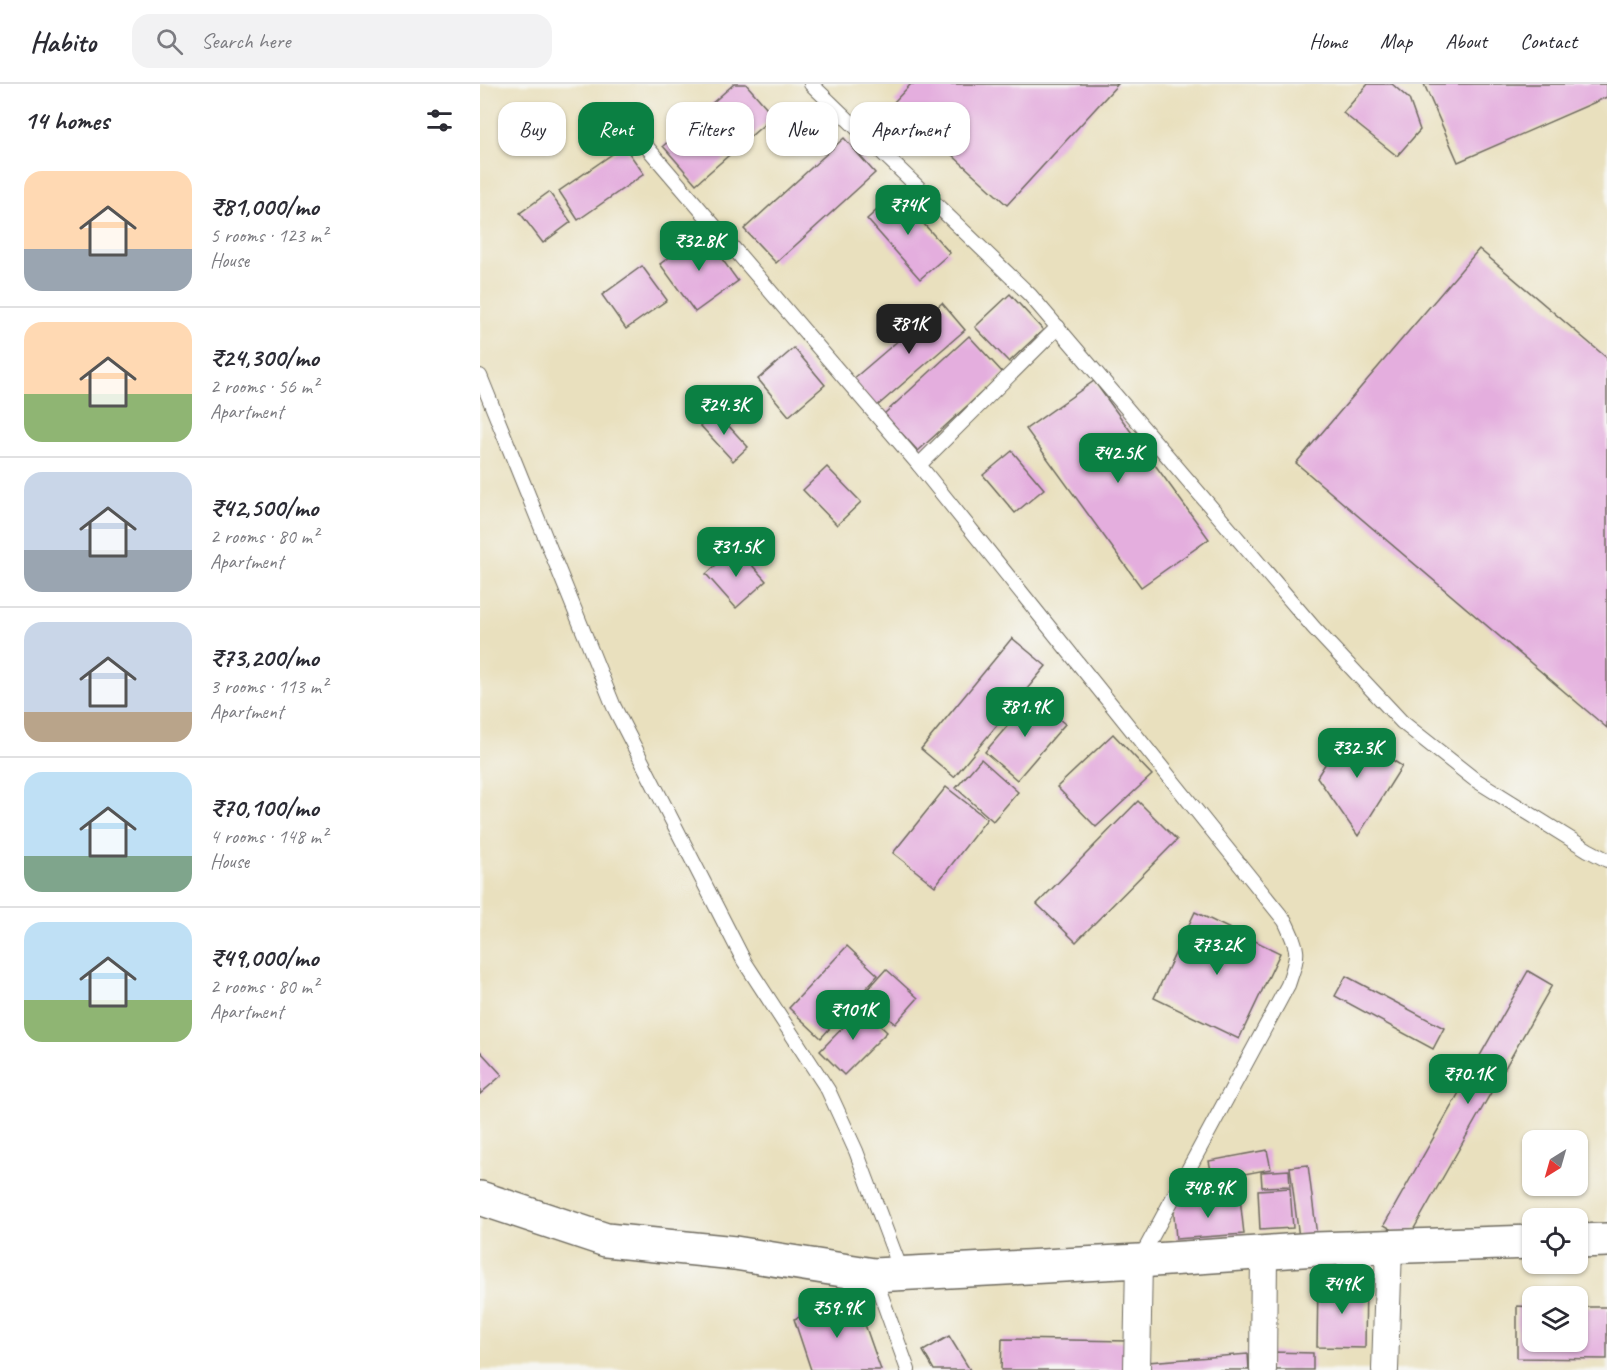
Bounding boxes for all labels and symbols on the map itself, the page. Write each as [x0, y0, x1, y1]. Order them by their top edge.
pin: ₹74K [872, 185, 944, 236]
pin: ₹32.8K [650, 221, 748, 272]
pin: ₹81K [873, 304, 945, 355]
pin: ₹24.3K [675, 385, 773, 436]
pin: ₹42.5K [1069, 433, 1167, 484]
pin: ₹31.5K [687, 527, 785, 578]
pin: ₹81.9K [976, 687, 1074, 738]
pin: ₹32.3K [1308, 728, 1406, 779]
pin: ₹73.2K [1168, 925, 1266, 976]
pin: ₹101K [811, 990, 895, 1041]
pin: ₹70.1K [1419, 1054, 1517, 1105]
north arrow [1522, 1130, 1588, 1196]
pin: ₹48.9K [1159, 1168, 1257, 1219]
pin: ₹49K [1306, 1264, 1378, 1315]
pin: ₹59.9K [788, 1288, 886, 1339]

